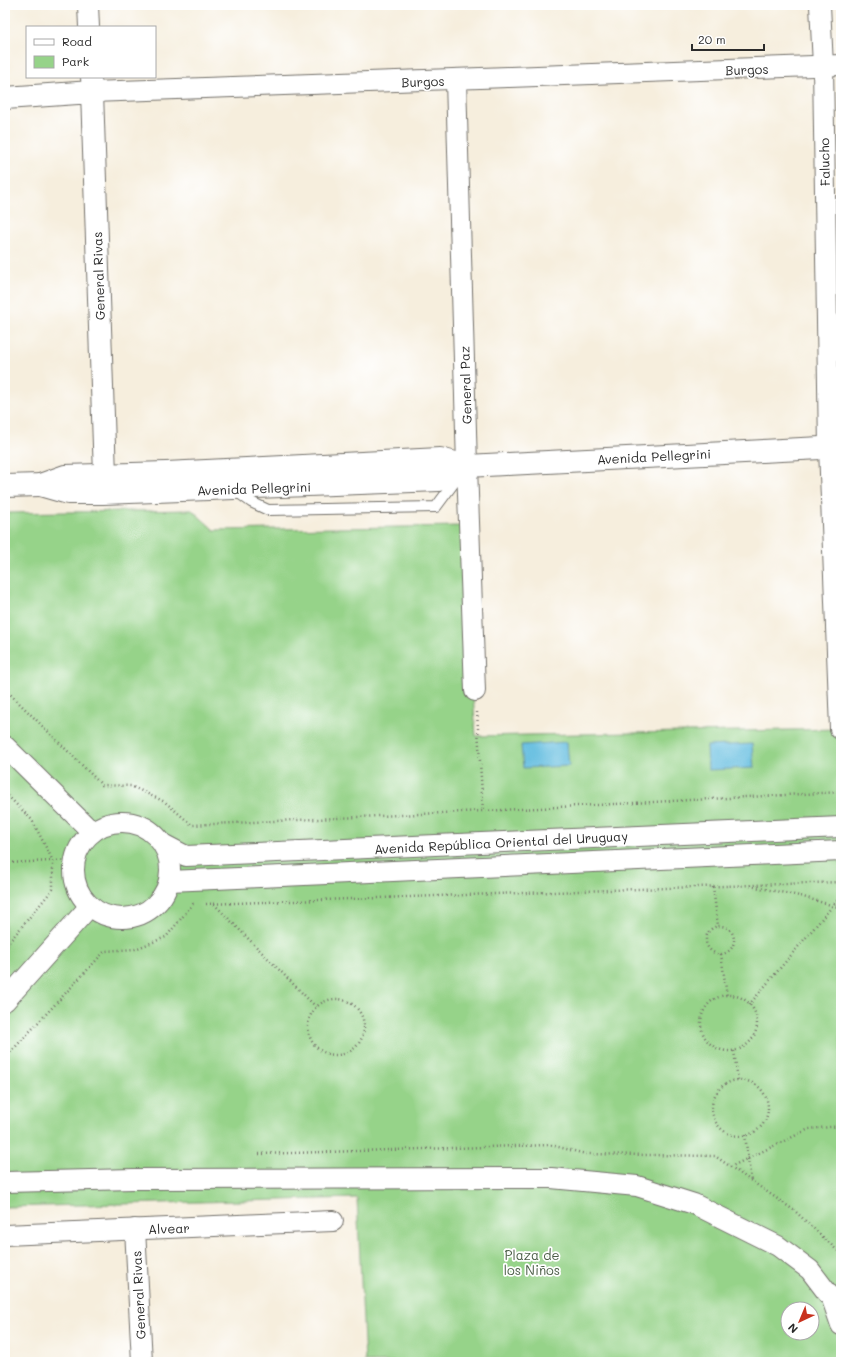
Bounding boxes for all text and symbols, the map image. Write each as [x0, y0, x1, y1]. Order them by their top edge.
legend [26, 26, 156, 78]
scale bar [692, 26, 764, 52]
text: 20 m [698, 31, 726, 47]
text: Road [62, 33, 92, 49]
text: Park [62, 53, 89, 69]
street label: Burgos [725, 60, 769, 78]
street label: Burgos [401, 72, 445, 90]
street label: Falucho [815, 137, 833, 186]
street label: General Rivas [88, 231, 108, 321]
street label: General Paz [455, 346, 475, 424]
street label: Avenida Pellegrini [597, 445, 711, 467]
street label: Avenida Pellegrini [197, 478, 311, 498]
street label: Avenida República Oriental del Uruguay [374, 827, 629, 857]
street label: Alvear [148, 1219, 190, 1237]
park label: Plaza de los Niños [504, 1246, 560, 1278]
street label: General Rivas [127, 1250, 149, 1340]
north arrow [780, 1301, 820, 1341]
text: N [784, 1320, 801, 1337]

